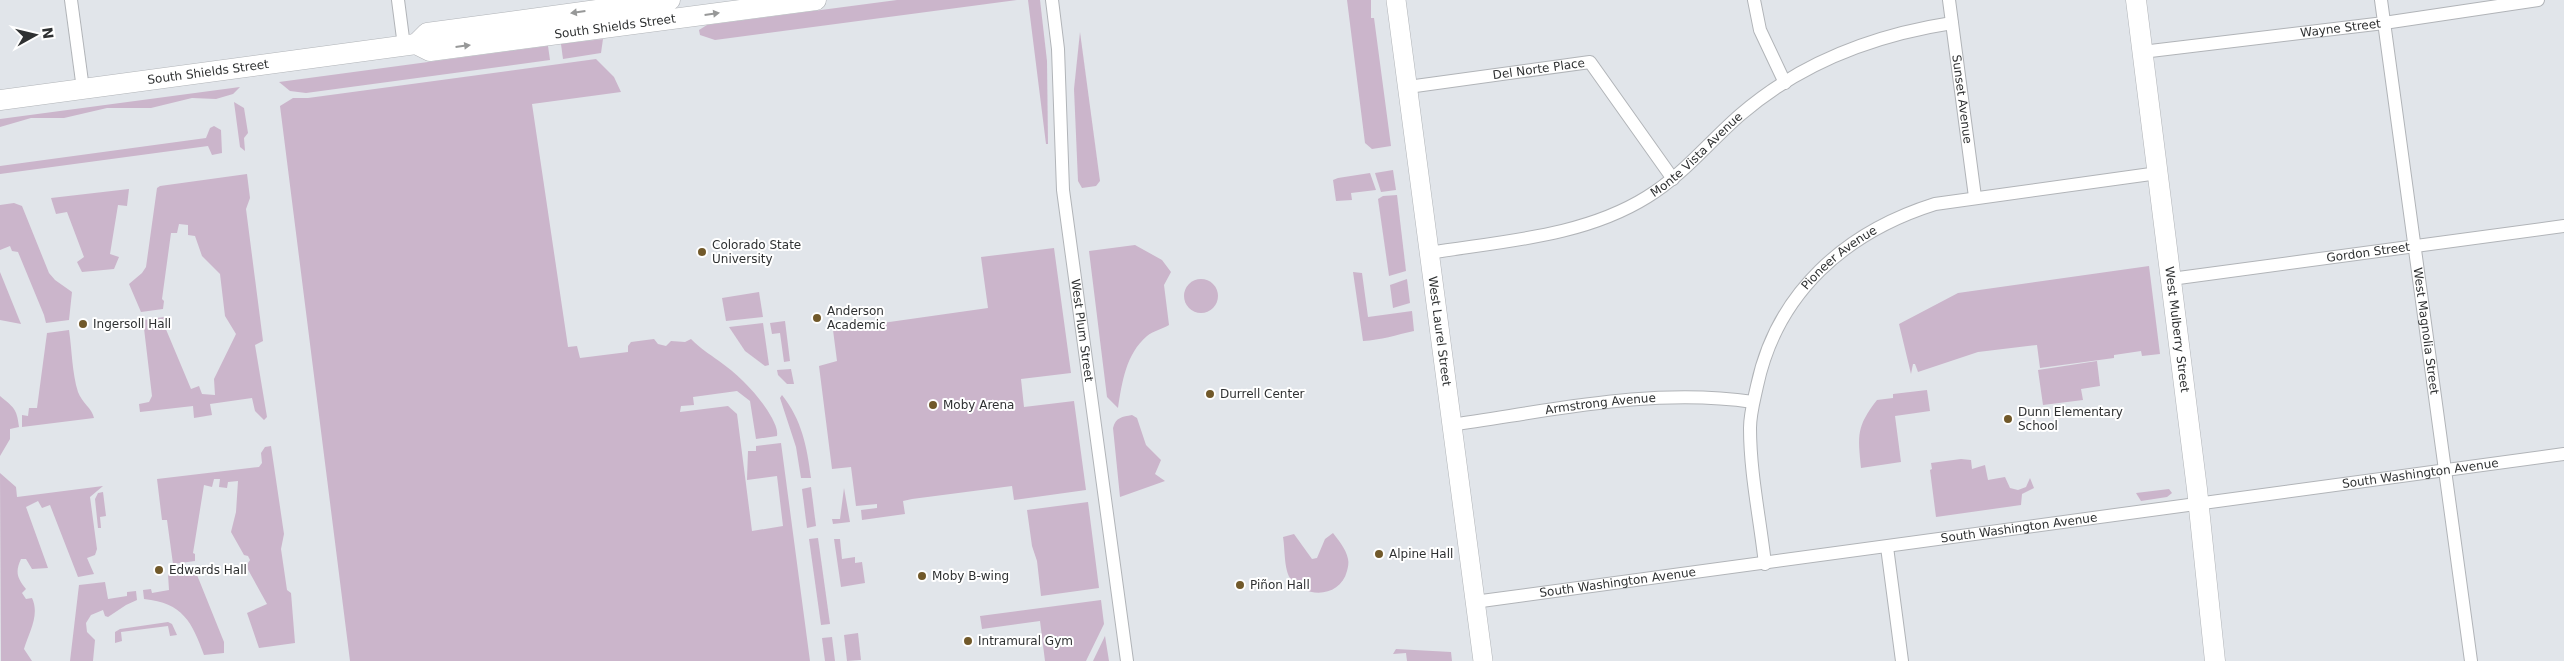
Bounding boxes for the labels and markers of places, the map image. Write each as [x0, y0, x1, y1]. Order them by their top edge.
place label: Colorado State University [712, 238, 801, 266]
marker: Colorado State University [696, 246, 708, 258]
place label: Anderson Academic [827, 304, 886, 332]
marker: Anderson Academic [811, 312, 823, 324]
place label: Ingersoll Hall [93, 317, 171, 331]
marker: Ingersoll Hall [77, 318, 89, 330]
place label: Durrell Center [1220, 387, 1305, 401]
marker: Durrell Center [1204, 388, 1216, 400]
place label: Moby Arena [943, 398, 1014, 412]
marker: Moby Arena [927, 399, 939, 411]
place label: Dunn Elementary School [2018, 405, 2123, 433]
marker: Dunn Elementary School [2002, 413, 2014, 425]
place label: Alpine Hall [1389, 547, 1453, 561]
marker: Alpine Hall [1373, 548, 1385, 560]
place label: Edwards Hall [169, 563, 247, 577]
marker: Edwards Hall [153, 564, 165, 576]
place label: Moby B-wing [932, 569, 1009, 583]
marker: Moby B-wing [916, 570, 928, 582]
place label: Piñon Hall [1250, 578, 1310, 592]
marker: Piñon Hall [1234, 579, 1246, 591]
place label: Intramural Gym [978, 634, 1073, 648]
marker: Intramural Gym [962, 635, 974, 647]

